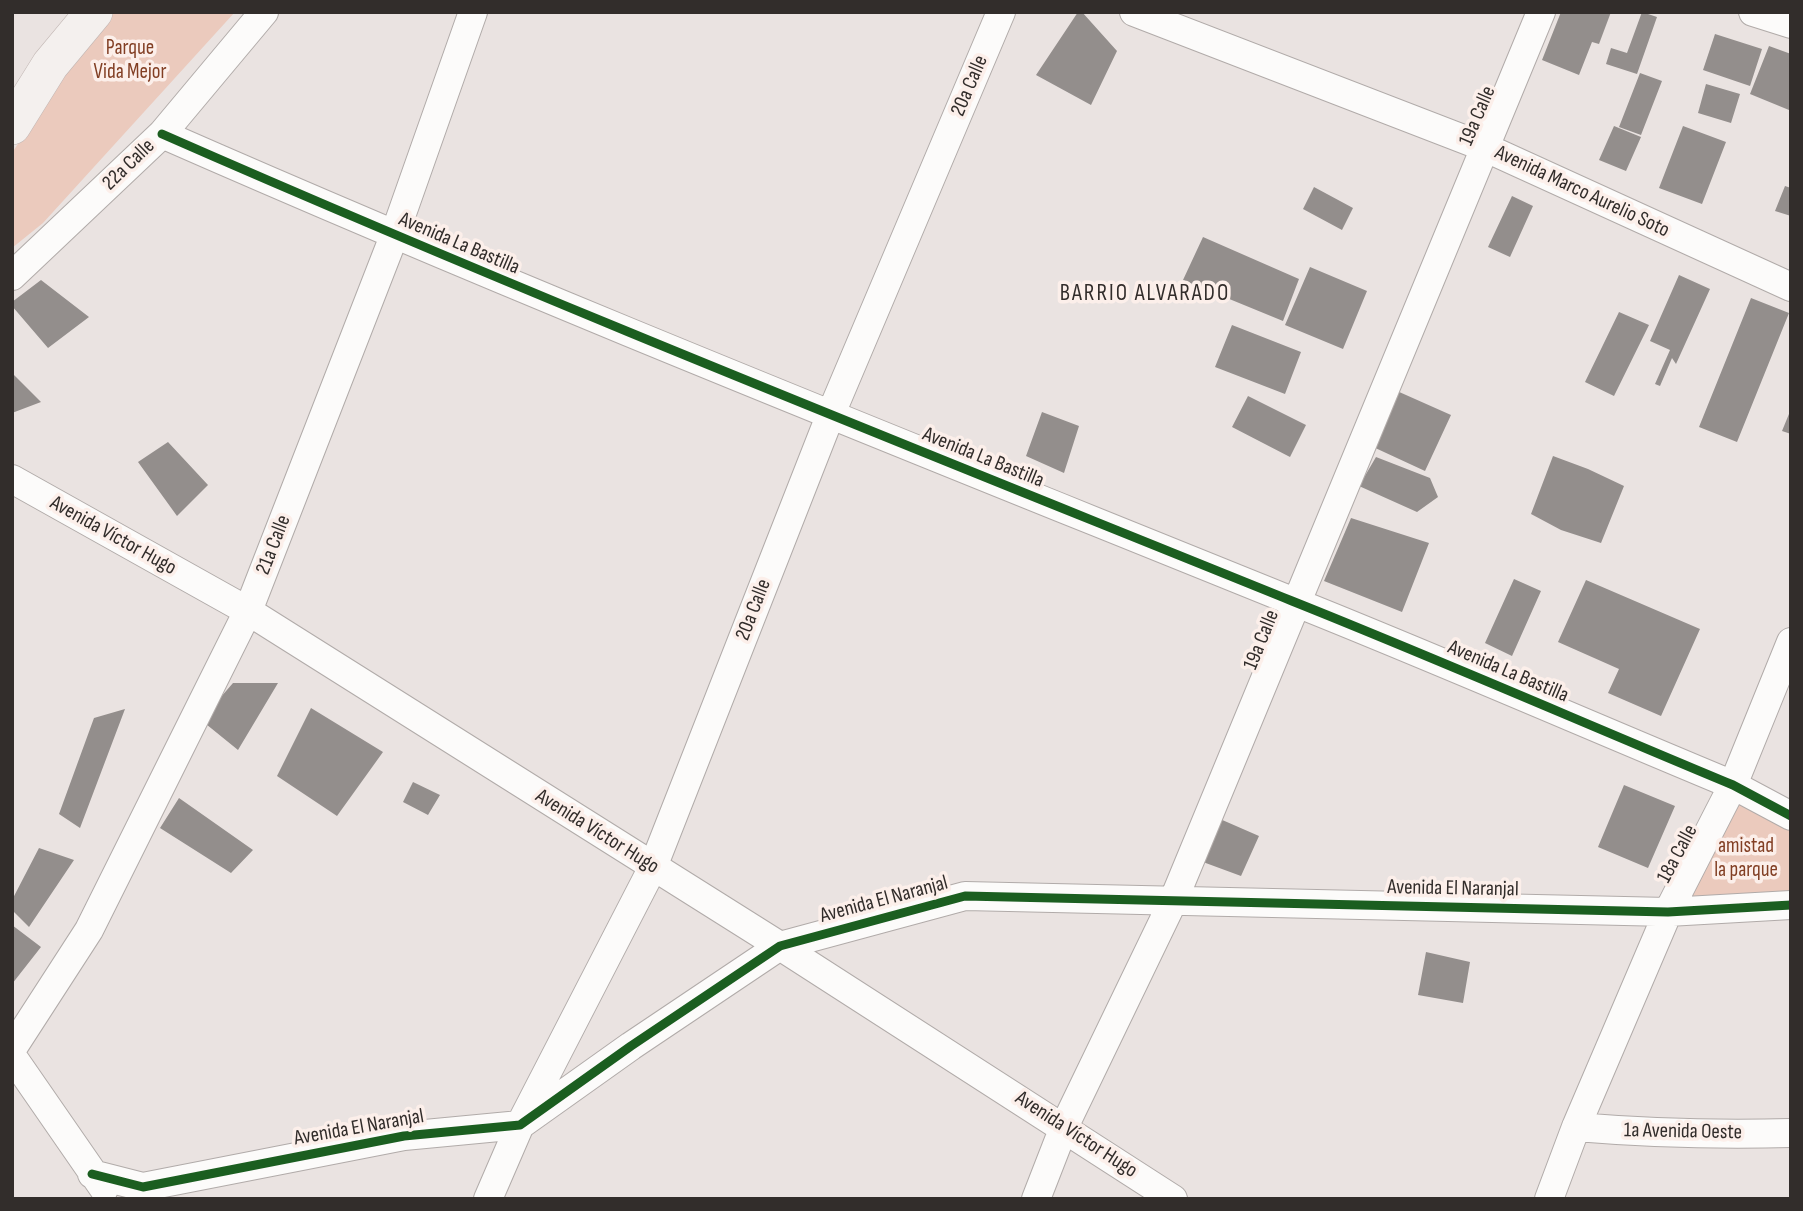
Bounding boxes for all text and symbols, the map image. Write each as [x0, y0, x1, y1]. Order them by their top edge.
park label: Parque Vida Mejor [94, 36, 166, 86]
street label: 20a Calle [946, 52, 994, 120]
street label: 19a Calle [1454, 82, 1502, 150]
street label: 22a Calle [98, 134, 160, 196]
street label: Avenida Marco Aurelio Soto [1491, 140, 1673, 244]
street label: Avenida La Bastilla [395, 207, 523, 281]
district label: BARRIO ALVARADO [1062, 280, 1228, 308]
street label: Avenida La Bastilla [919, 422, 1047, 494]
street label: Avenida Víctor Hugo [45, 491, 181, 581]
street label: 21a Calle [251, 512, 297, 578]
street label: 20a Calle [731, 576, 777, 644]
street label: 19a Calle [1239, 606, 1285, 674]
street label: Avenida La Bastilla [1444, 635, 1572, 709]
street label: Avenida Víctor Hugo [531, 784, 663, 880]
street label: 18a Calle [1652, 821, 1704, 887]
park label: amistad la parque [1714, 834, 1778, 884]
street label: Avenida El Naranjal [817, 871, 951, 929]
street label: Avenida El Naranjal [1387, 875, 1519, 903]
street label: Avenida Víctor Hugo [1010, 1086, 1142, 1184]
street label: Avenida El Naranjal [292, 1104, 426, 1152]
street label: 1a Avenida Oeste [1624, 1118, 1742, 1146]

